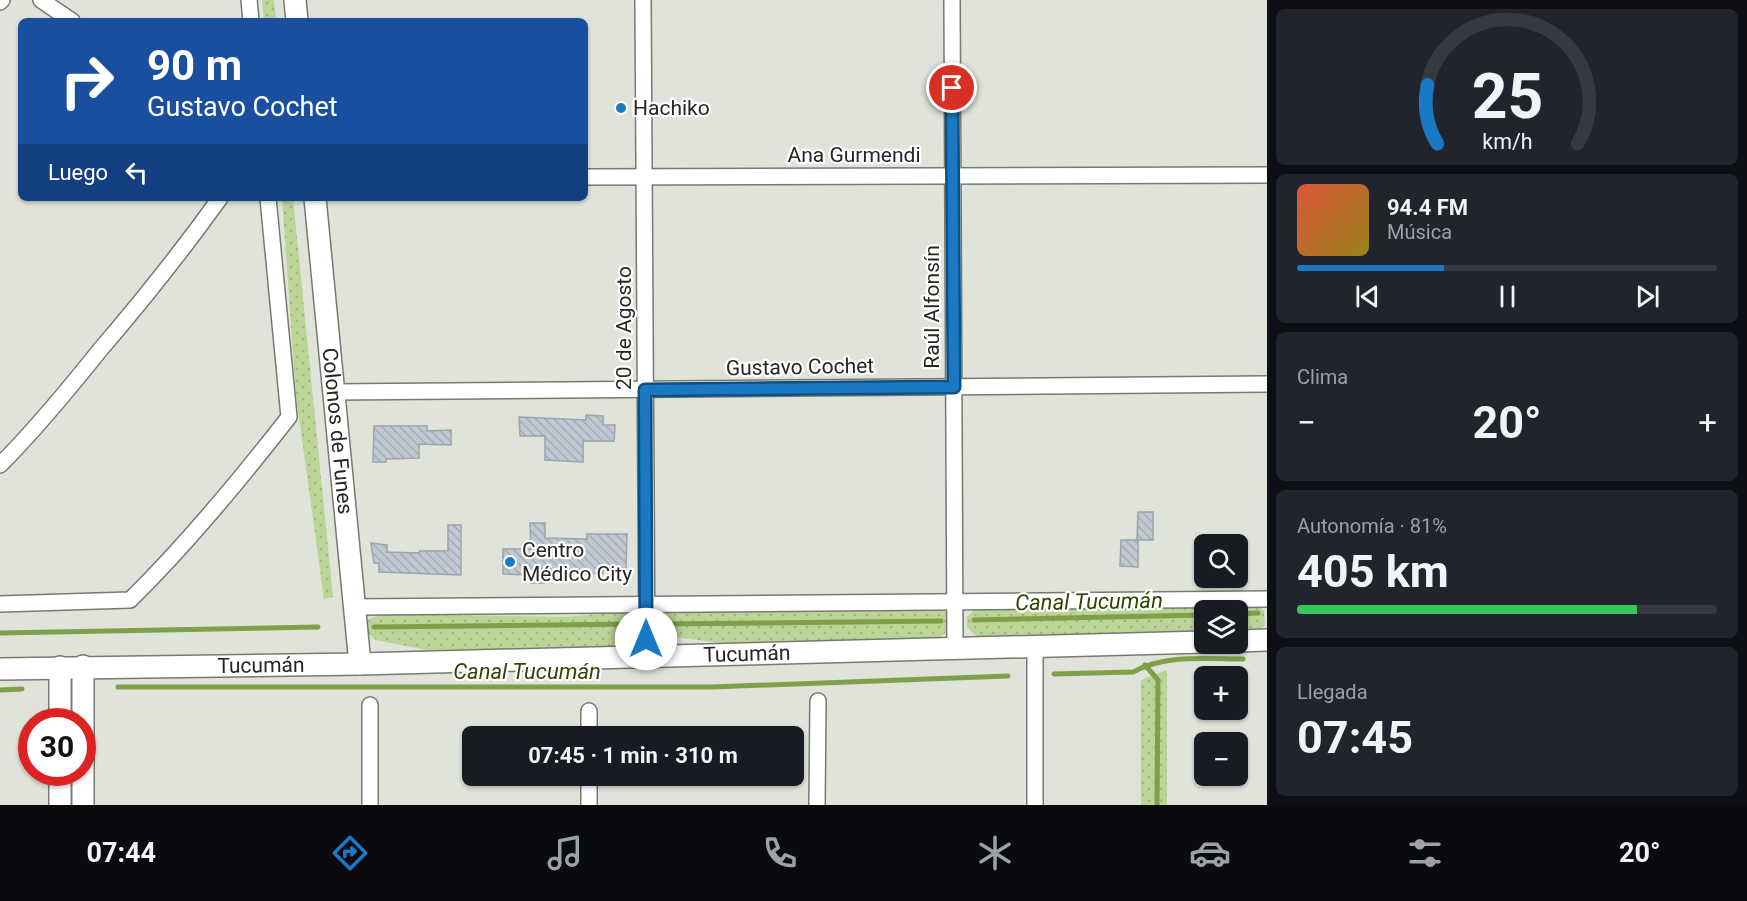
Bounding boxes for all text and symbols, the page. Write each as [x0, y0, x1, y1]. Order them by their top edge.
text: 90 m [147, 41, 242, 90]
icon: right [48, 42, 126, 120]
text: 25 [1471, 60, 1543, 133]
pin [926, 62, 977, 113]
icon: arrive [935, 71, 968, 104]
text: Gustavo Cochet [147, 91, 338, 123]
place label: Hachiko [633, 96, 710, 120]
marker: Hachiko [614, 101, 628, 115]
text: km/h [1482, 129, 1532, 154]
street label: Ana Gurmendi [787, 143, 921, 167]
icon: left [120, 156, 153, 189]
text: Luego [48, 160, 108, 185]
text: 94.4 FM [1387, 195, 1468, 220]
text: Música [1387, 220, 1452, 244]
street label: Raúl Alfonsín [920, 245, 944, 369]
street label: 20 de Agosto [612, 266, 636, 390]
icon: previous [1351, 280, 1384, 313]
icon: pause [1491, 280, 1524, 313]
icon: next [1631, 280, 1664, 313]
street label: Colonos de Funes [318, 347, 357, 515]
street label: Gustavo Cochet [726, 354, 874, 380]
text: Clima [1297, 365, 1348, 389]
text: 20° [1472, 396, 1542, 449]
text: − [1297, 403, 1316, 442]
text: + [1698, 403, 1717, 442]
text: Autonomía · 81% [1297, 514, 1447, 538]
map controls [1194, 534, 1248, 786]
button: search [1194, 534, 1248, 588]
place label: Centro Médico City [522, 538, 632, 586]
text: 405 km [1297, 545, 1449, 598]
marker: Centro Médico City [503, 555, 517, 569]
water label: Canal Tucumán [1015, 588, 1163, 615]
button: layers [1194, 600, 1248, 654]
position arrow [614, 607, 678, 671]
street label: Tucumán [703, 641, 791, 667]
street label: Tucumán [217, 653, 305, 678]
water label: Canal Tucumán [453, 659, 601, 684]
button: + [1194, 666, 1248, 720]
text: Llegada [1297, 680, 1368, 704]
speed limit sign: 30 [18, 708, 96, 786]
text: 07:45 [1297, 711, 1413, 764]
button: − [1194, 732, 1248, 786]
text: 07:45 · 1 min · 310 m [528, 743, 738, 768]
icon: directions [329, 832, 371, 874]
icon: music [544, 832, 586, 874]
icon: phone [759, 832, 801, 874]
icon: climate [974, 832, 1016, 874]
icon: car [1189, 832, 1231, 874]
icon: filters [1404, 832, 1446, 874]
text: 07:44 [86, 837, 156, 869]
text: 20° [1619, 837, 1660, 869]

